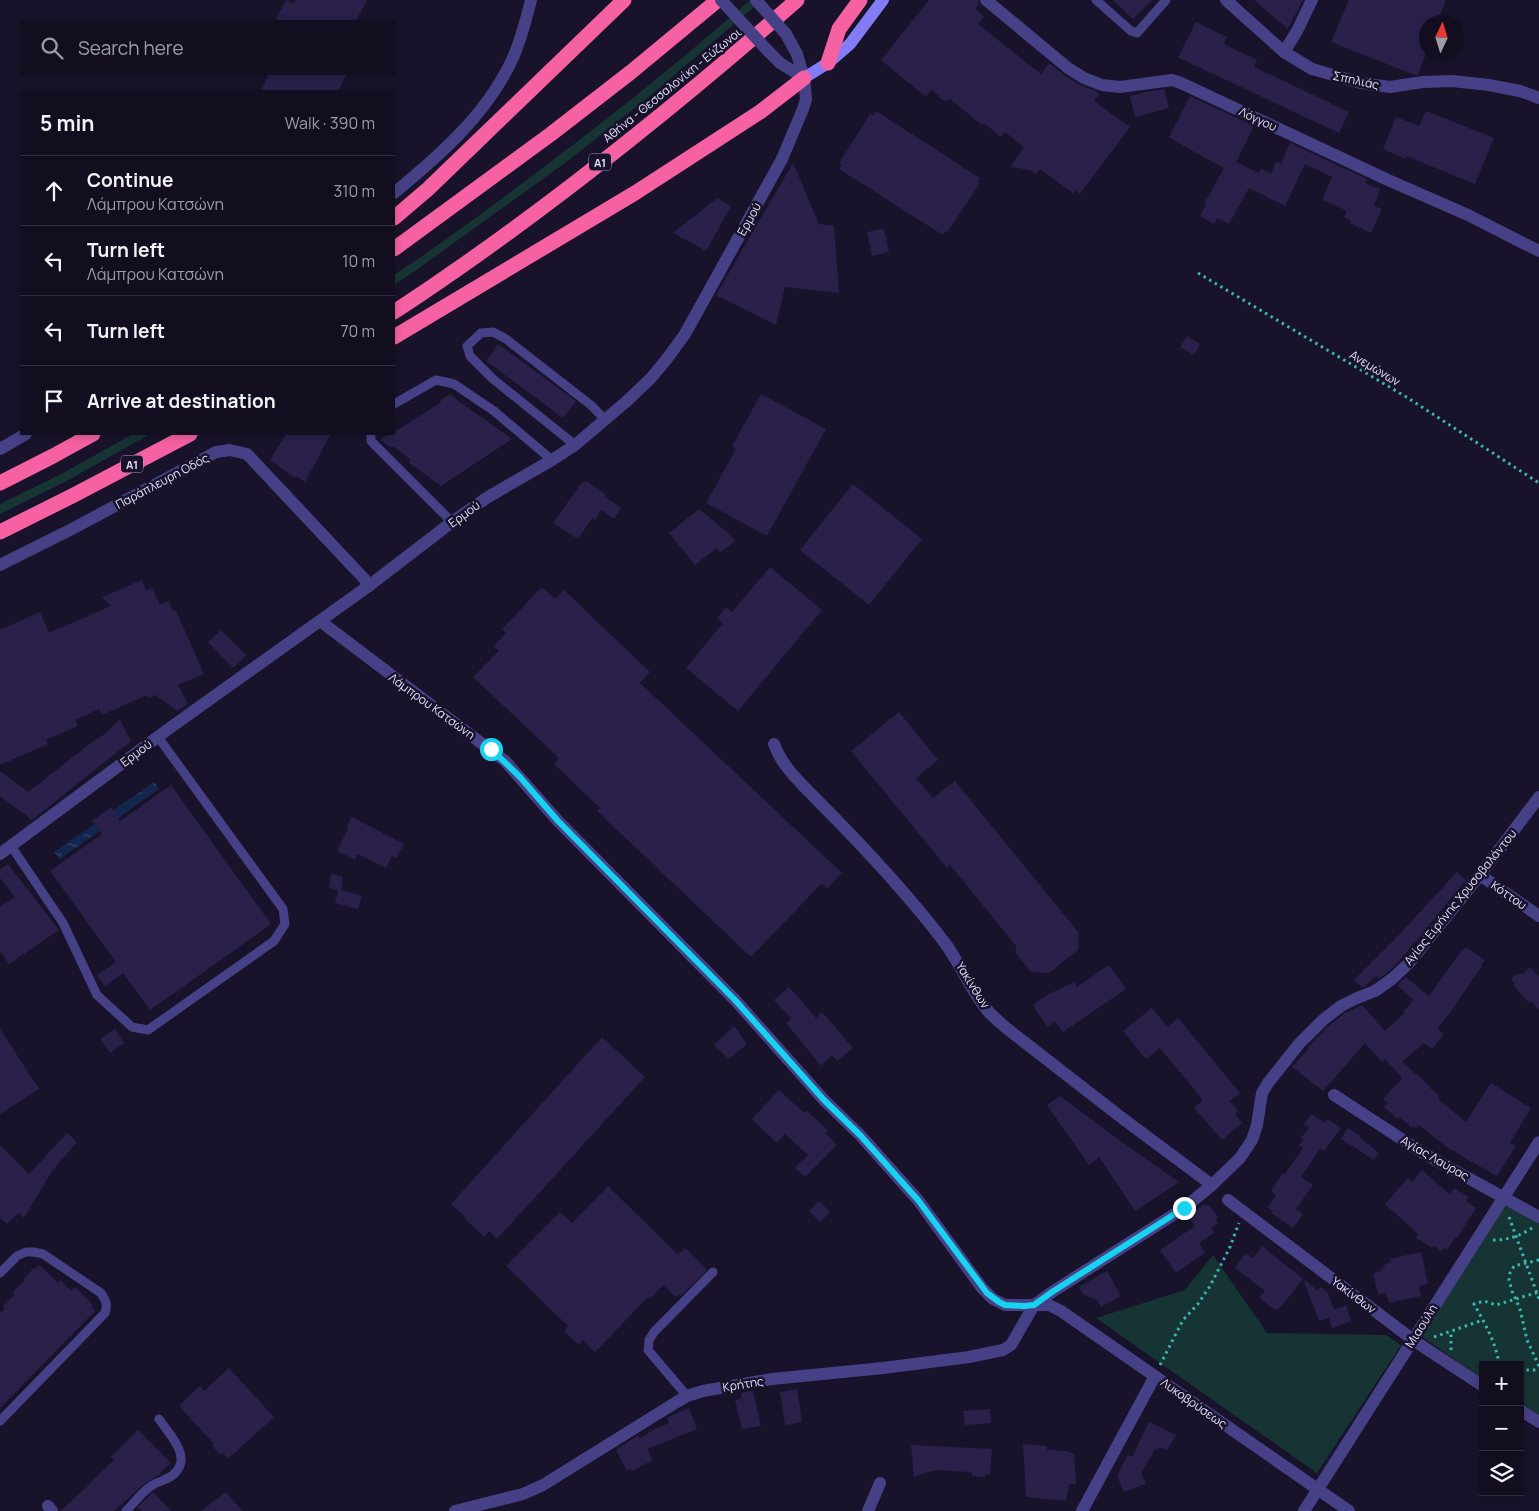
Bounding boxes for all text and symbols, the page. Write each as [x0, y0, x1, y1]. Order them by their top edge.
north arrow [1419, 15, 1464, 60]
search box [20, 20, 395, 75]
street label: Αθήνα - Θεσσαλονίκη - Εύζωνοι [599, 24, 745, 146]
icon: search [38, 34, 66, 62]
text: Search here [78, 35, 184, 61]
street label: Σπηλιάς [1331, 67, 1381, 93]
street label: Λόγγου [1236, 103, 1280, 135]
text: 5 min [40, 109, 94, 137]
text: Walk · 390 m [285, 112, 375, 134]
road number: Α1 [589, 154, 611, 170]
text: Continue [87, 167, 173, 193]
icon: ahead [40, 177, 68, 205]
text: 310 m [333, 180, 375, 202]
text: Λάμπρου Κατσώνη [87, 193, 224, 215]
street label: Ερμού [733, 199, 765, 239]
text: Turn left [87, 237, 165, 263]
icon: left [40, 247, 68, 275]
text: 10 m [342, 250, 375, 272]
text: Λάμπρου Κατσώνη [87, 263, 224, 285]
icon: left [40, 317, 68, 345]
text: Turn left [87, 318, 165, 344]
text: 70 m [340, 320, 375, 342]
street label: Ανεμώνων [1346, 346, 1404, 390]
icon: arrive [40, 387, 68, 415]
text: Arrive at destination [87, 388, 276, 414]
street label: Παράπλευρη Οδός [112, 449, 212, 513]
road number: Α1 [121, 456, 143, 472]
street label: Ερμού [445, 497, 483, 531]
street label: Λάμπρου Κατσώνη [385, 669, 479, 743]
street label: Ερμού [117, 736, 155, 770]
route start [480, 738, 503, 761]
street label: Αγίας Ειρήνης Χρυσοβαλάντου [1400, 825, 1520, 969]
street label: Κόττου [1488, 877, 1530, 913]
street label: Υακίνθων [952, 959, 994, 1011]
street label: Αγίας Λαύρας [1398, 1132, 1473, 1185]
route end [1173, 1197, 1196, 1220]
street label: Υακίνθων [1328, 1273, 1380, 1317]
street label: Μιαούλη [1401, 1301, 1441, 1351]
map controls [1479, 1361, 1524, 1496]
button: + [1479, 1361, 1524, 1406]
street label: Κρήτης [721, 1372, 765, 1396]
street label: Λυκοβρύσεως [1157, 1374, 1231, 1432]
button: − [1479, 1406, 1524, 1451]
button: layers [1479, 1451, 1524, 1496]

